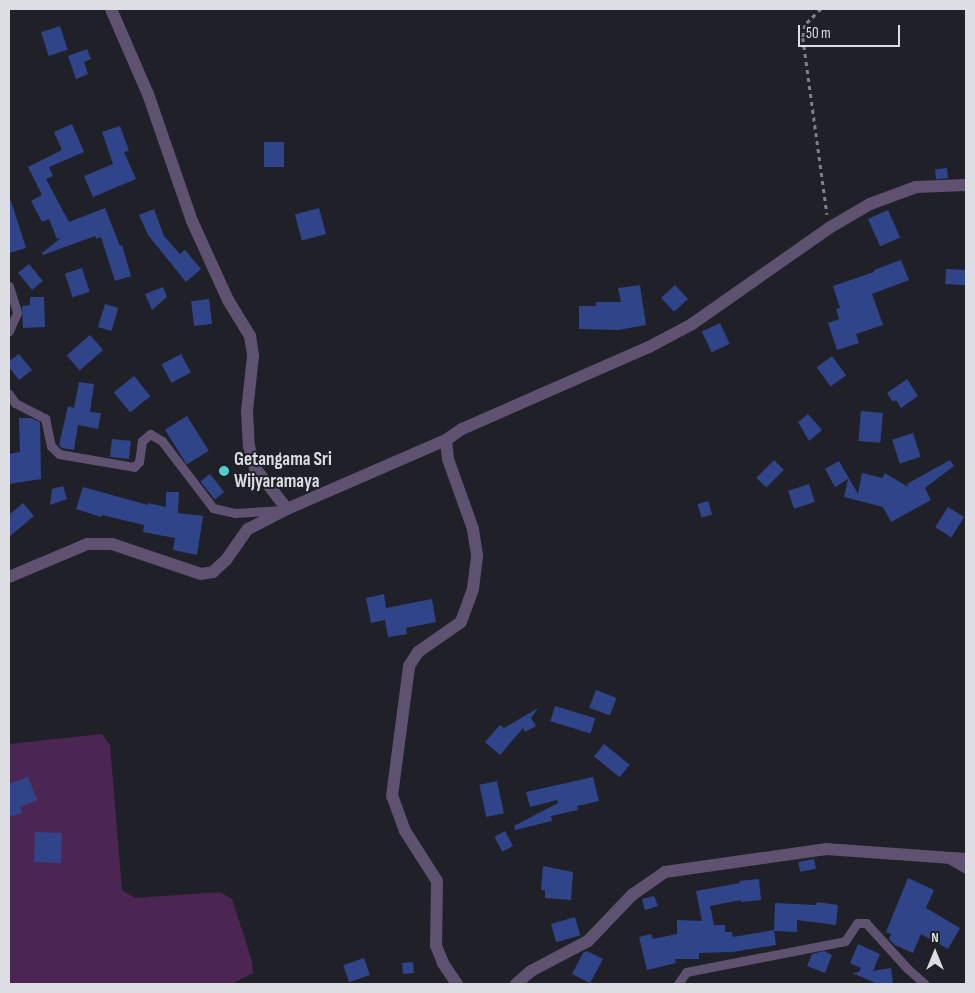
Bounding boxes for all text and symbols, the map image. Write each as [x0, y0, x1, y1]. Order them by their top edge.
scale bar [800, 15, 902, 47]
text: 50 m [806, 24, 831, 43]
place label: Getangama Sri Wijyaramaya [234, 449, 332, 493]
marker: Getangama Sri Wijyaramaya [218, 465, 230, 477]
north arrow [910, 928, 960, 978]
text: N [931, 929, 939, 946]

